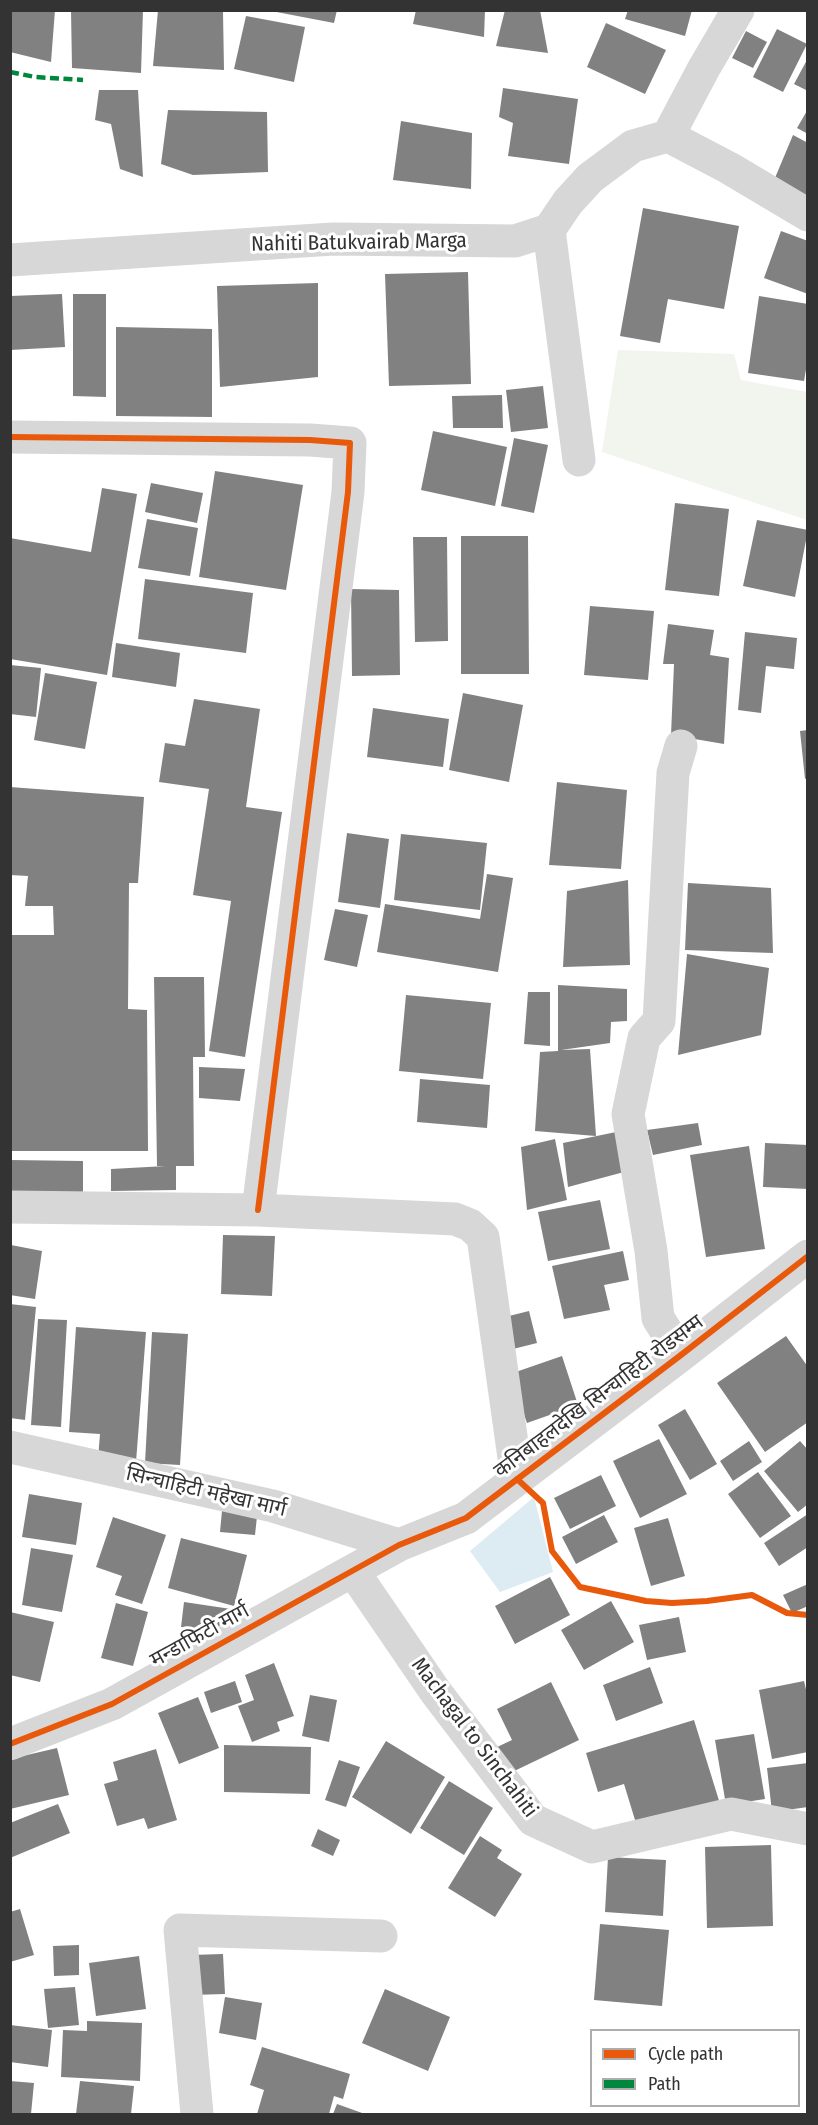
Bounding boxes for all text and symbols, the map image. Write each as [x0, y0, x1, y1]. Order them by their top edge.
street label: Nahiti Batukvairab Marga [251, 229, 467, 257]
street label: कनिबाहलदेखि सिन्चाहिटी रोडसम्म [489, 1310, 709, 1484]
street label: सिन्चाहिटी महेखा मार्ग [123, 1461, 289, 1523]
street label: मन्डाफिटी मार्ग [146, 1599, 254, 1673]
street label: Machagal to Sinchahiti [406, 1653, 542, 1823]
legend [590, 2029, 800, 2107]
text: Cycle path [648, 2043, 723, 2065]
text: Path [648, 2073, 681, 2095]

